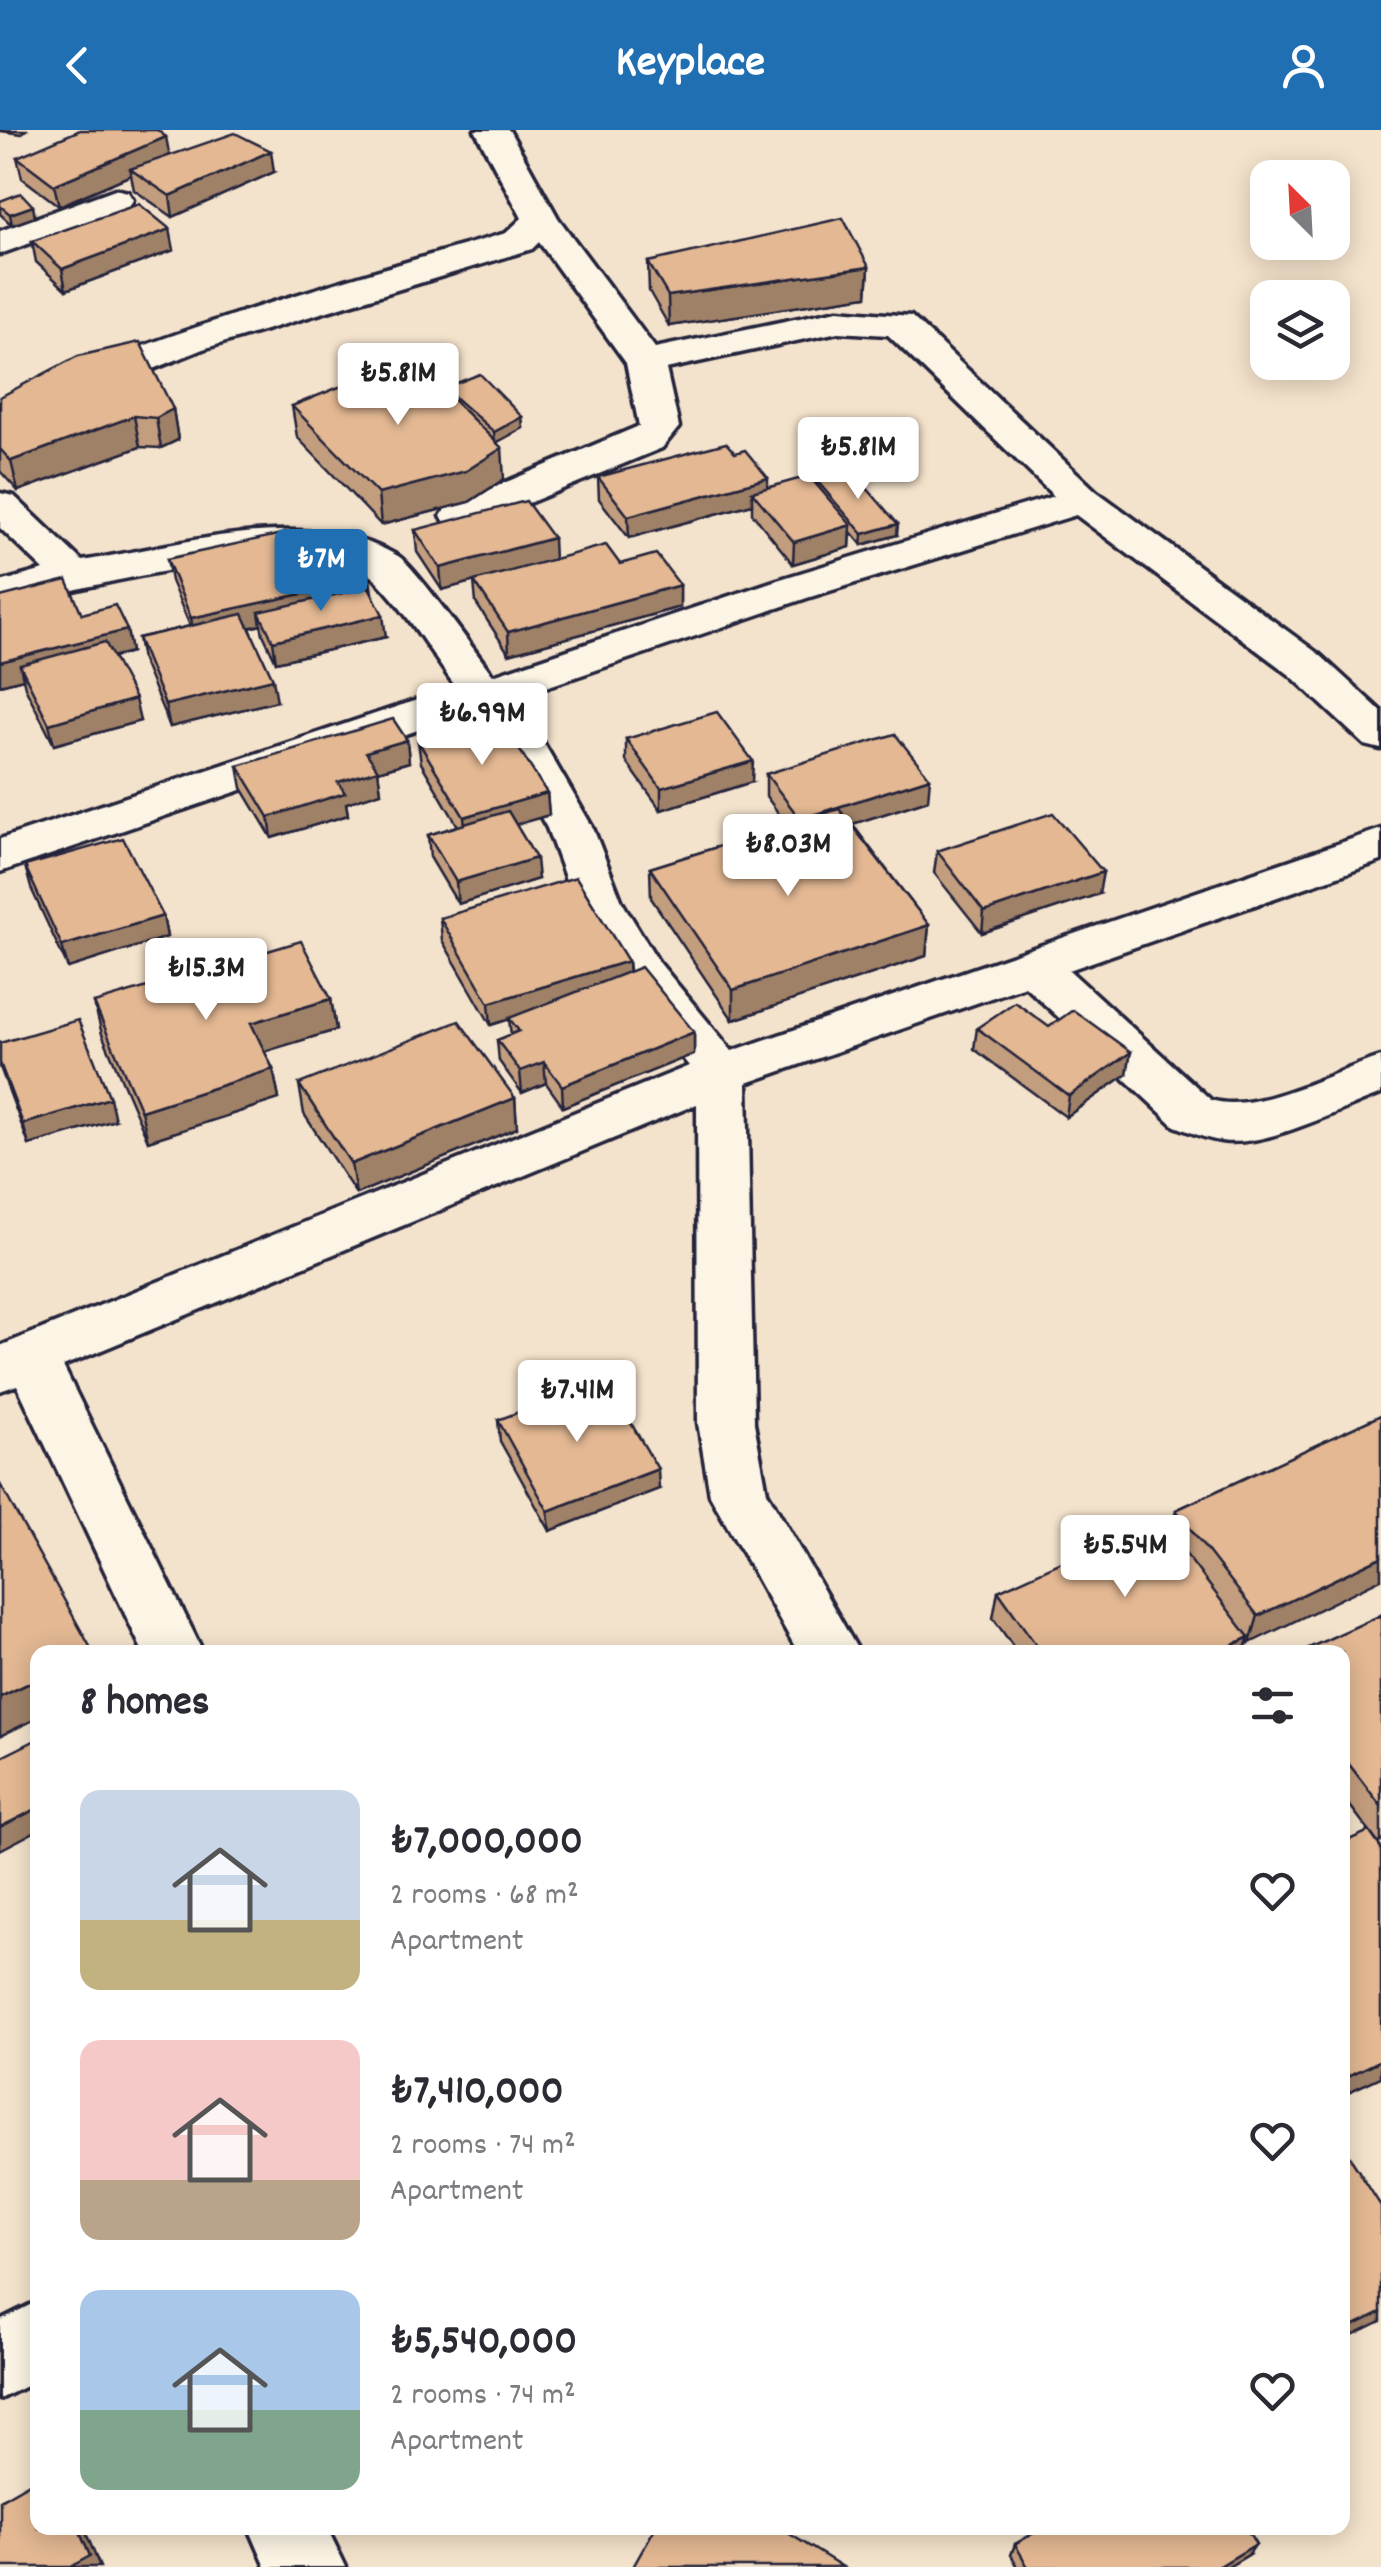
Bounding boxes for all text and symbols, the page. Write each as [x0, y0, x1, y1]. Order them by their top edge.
text: Keyplace [616, 33, 765, 97]
icon: back [50, 38, 105, 93]
icon: person [1276, 38, 1331, 93]
north arrow [1250, 160, 1350, 260]
map controls [1250, 160, 1350, 380]
button: layers [1250, 280, 1350, 380]
pin: ₺5.81M [317, 343, 479, 428]
text: ₺5.81M [360, 352, 436, 398]
pin: ₺5.81M [777, 417, 939, 502]
text: ₺5.81M [820, 426, 896, 472]
pin: ₺7M [273, 529, 369, 614]
text: ₺7M [297, 538, 345, 584]
pin: ₺6.99M [401, 683, 563, 768]
text: ₺6.99M [439, 692, 525, 738]
pin: ₺8.03M [707, 814, 869, 899]
text: ₺8.03M [745, 823, 831, 869]
pin: ₺15.3M [125, 938, 287, 1023]
text: ₺15.3M [167, 947, 245, 993]
pin: ₺7.41M [496, 1360, 658, 1445]
text: ₺7.41M [540, 1369, 614, 1415]
pin: ₺5.54M [1044, 1515, 1206, 1600]
text: ₺5.54M [1083, 1524, 1167, 1570]
text: 8 homes [80, 1675, 209, 1735]
icon: filters [1245, 1678, 1300, 1733]
text: ₺7,000,000 [390, 1814, 583, 1874]
icon: home [160, 1830, 280, 1950]
icon: heart [1245, 1863, 1300, 1918]
text: 2 rooms · 68 m² [390, 1874, 579, 1920]
text: Apartment [390, 1920, 524, 1966]
text: ₺7,410,000 [390, 2064, 564, 2124]
icon: home [160, 2080, 280, 2200]
icon: heart [1245, 2113, 1300, 2168]
text: 2 rooms · 74 m² [390, 2124, 576, 2170]
text: Apartment [390, 2170, 524, 2216]
text: ₺5,540,000 [390, 2314, 577, 2374]
icon: home [160, 2330, 280, 2450]
icon: heart [1245, 2363, 1300, 2418]
text: 2 rooms · 74 m² [390, 2374, 576, 2420]
text: Apartment [390, 2420, 524, 2466]

